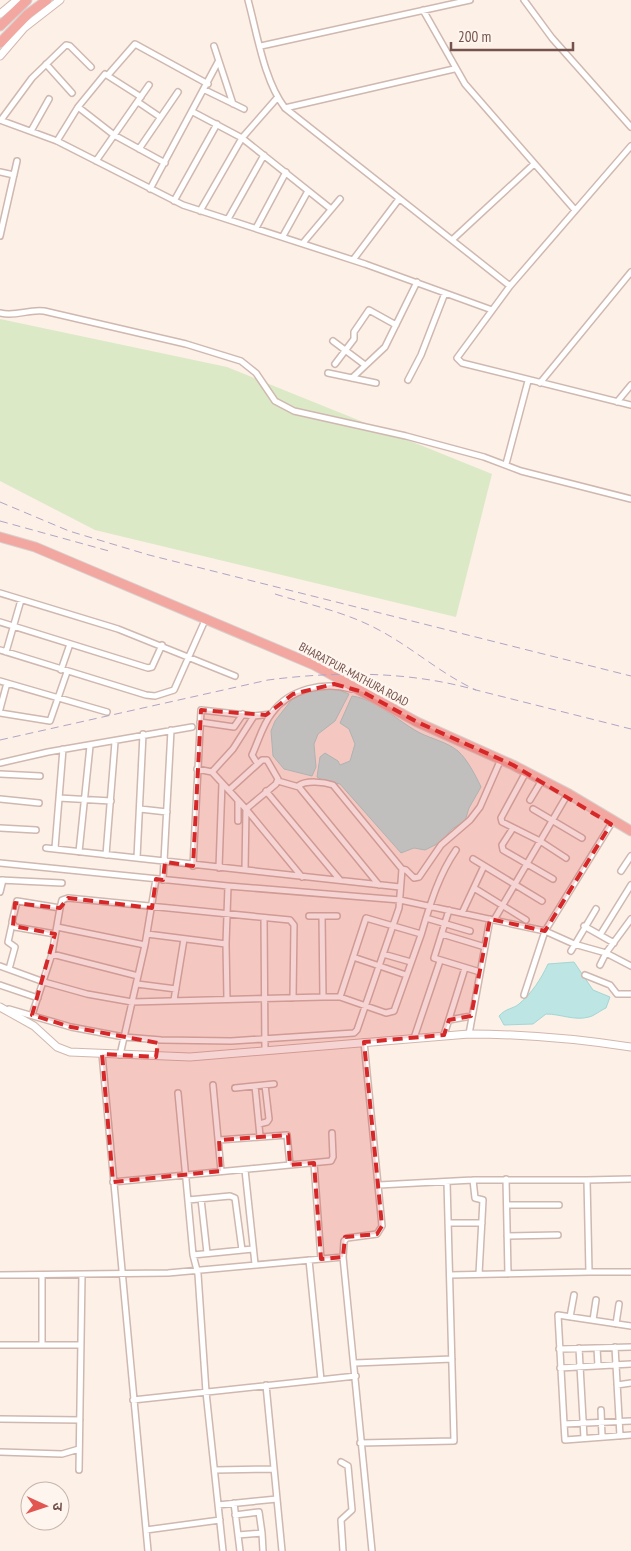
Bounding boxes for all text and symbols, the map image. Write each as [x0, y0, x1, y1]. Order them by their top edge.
scale bar [451, 20, 574, 52]
text: 200 m [458, 27, 491, 46]
street label: BHARATPUR-MATHURA ROAD [297, 639, 411, 709]
north arrow [20, 1481, 70, 1531]
text: उ [49, 1502, 67, 1512]

